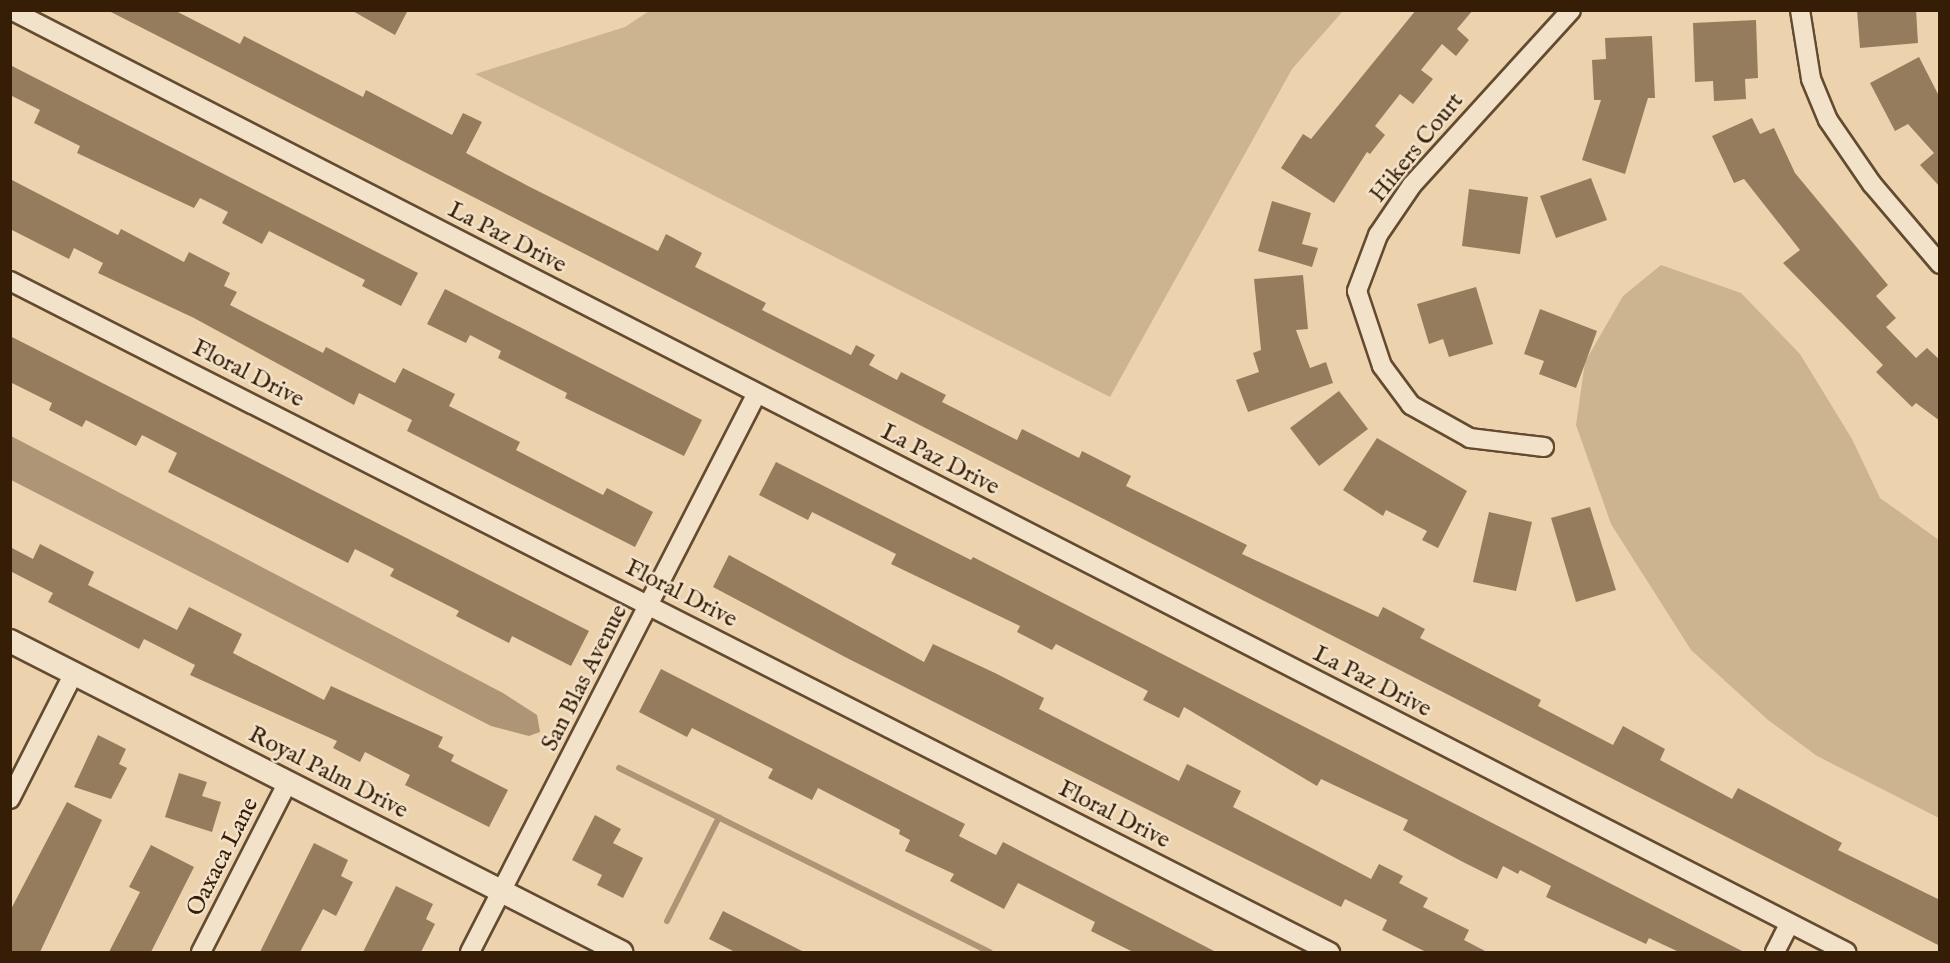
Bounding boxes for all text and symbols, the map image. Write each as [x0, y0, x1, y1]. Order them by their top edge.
street label: Hikers Court [1364, 87, 1470, 209]
street label: La Paz Drive [443, 196, 571, 280]
street label: Floral Drive [187, 334, 309, 414]
street label: La Paz Drive [876, 418, 1004, 502]
street label: Floral Drive [620, 554, 742, 634]
street label: San Blas Avenue [536, 600, 634, 756]
street label: La Paz Drive [1308, 640, 1436, 724]
street label: Royal Palm Drive [243, 720, 413, 826]
street label: Floral Drive [1053, 775, 1175, 855]
street label: Oaxaca Lane [181, 793, 265, 921]

